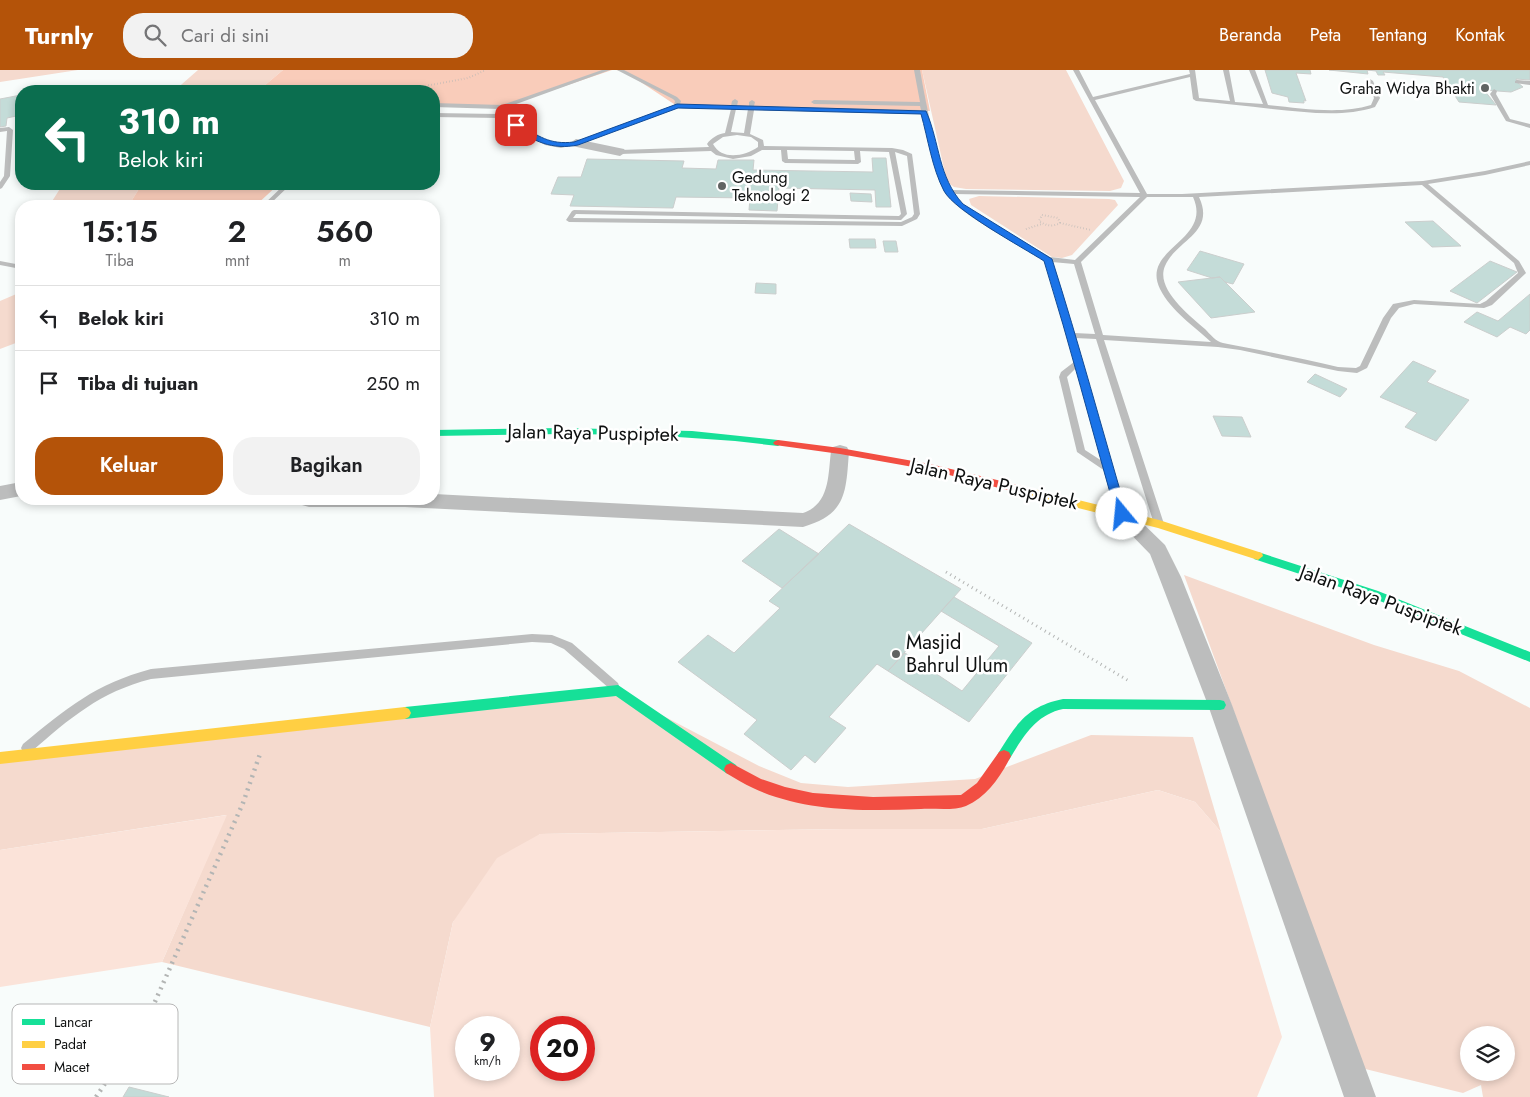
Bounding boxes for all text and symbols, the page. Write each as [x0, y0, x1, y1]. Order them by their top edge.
search box [123, 13, 473, 58]
text: Turnly [25, 18, 93, 53]
icon: search [141, 21, 169, 49]
text: Cari di sini [181, 22, 269, 49]
text: Beranda [1219, 22, 1282, 48]
text: Peta [1310, 22, 1341, 48]
text: Tentang [1369, 22, 1427, 48]
text: Kontak [1455, 22, 1505, 48]
place label: Graha Widya Bhakti [1340, 77, 1475, 100]
marker: Graha Widya Bhakti [1479, 82, 1491, 94]
text: 310 m [118, 97, 220, 147]
pin [495, 104, 537, 146]
icon: left [35, 105, 100, 170]
icon: arrive [502, 111, 530, 139]
text: Belok kiri [118, 143, 204, 175]
place label: Gedung Teknologi 2 [732, 166, 810, 207]
marker: Gedung Teknologi 2 [716, 180, 728, 192]
text: 15:15 [82, 210, 158, 253]
text: 2 [228, 210, 246, 253]
text: 560 [316, 210, 373, 253]
text: Tiba [106, 249, 134, 272]
text: mnt [225, 249, 249, 272]
text: m [338, 249, 351, 272]
icon: left [35, 304, 63, 332]
text: Belok kiri [78, 305, 164, 332]
text: 310 m [369, 305, 420, 332]
icon: arrive [35, 369, 63, 397]
text: Tiba di tujuan [78, 370, 198, 397]
text: 250 m [367, 370, 420, 397]
street label: Jalan Raya Puspiptek [504, 417, 679, 449]
button: Keluar [35, 437, 223, 495]
button: Bagikan [233, 437, 420, 495]
street label: Jalan Raya Puspiptek [904, 450, 1081, 517]
position arrow [1095, 487, 1147, 539]
street label: Jalan Raya Puspiptek [1293, 556, 1467, 643]
place label: Masjid Bahrul Ulum [906, 628, 1008, 680]
marker: Masjid Bahrul Ulum [890, 648, 902, 660]
legend [12, 1004, 178, 1084]
text: Lancar [54, 1012, 93, 1032]
speed limit sign: 20 [530, 1016, 595, 1081]
text: 9 [479, 1024, 496, 1060]
map controls [1460, 1026, 1515, 1081]
button: layers [1460, 1026, 1515, 1081]
text: Padat [54, 1034, 87, 1054]
text: km/h [474, 1052, 501, 1070]
text: Macet [54, 1057, 90, 1077]

